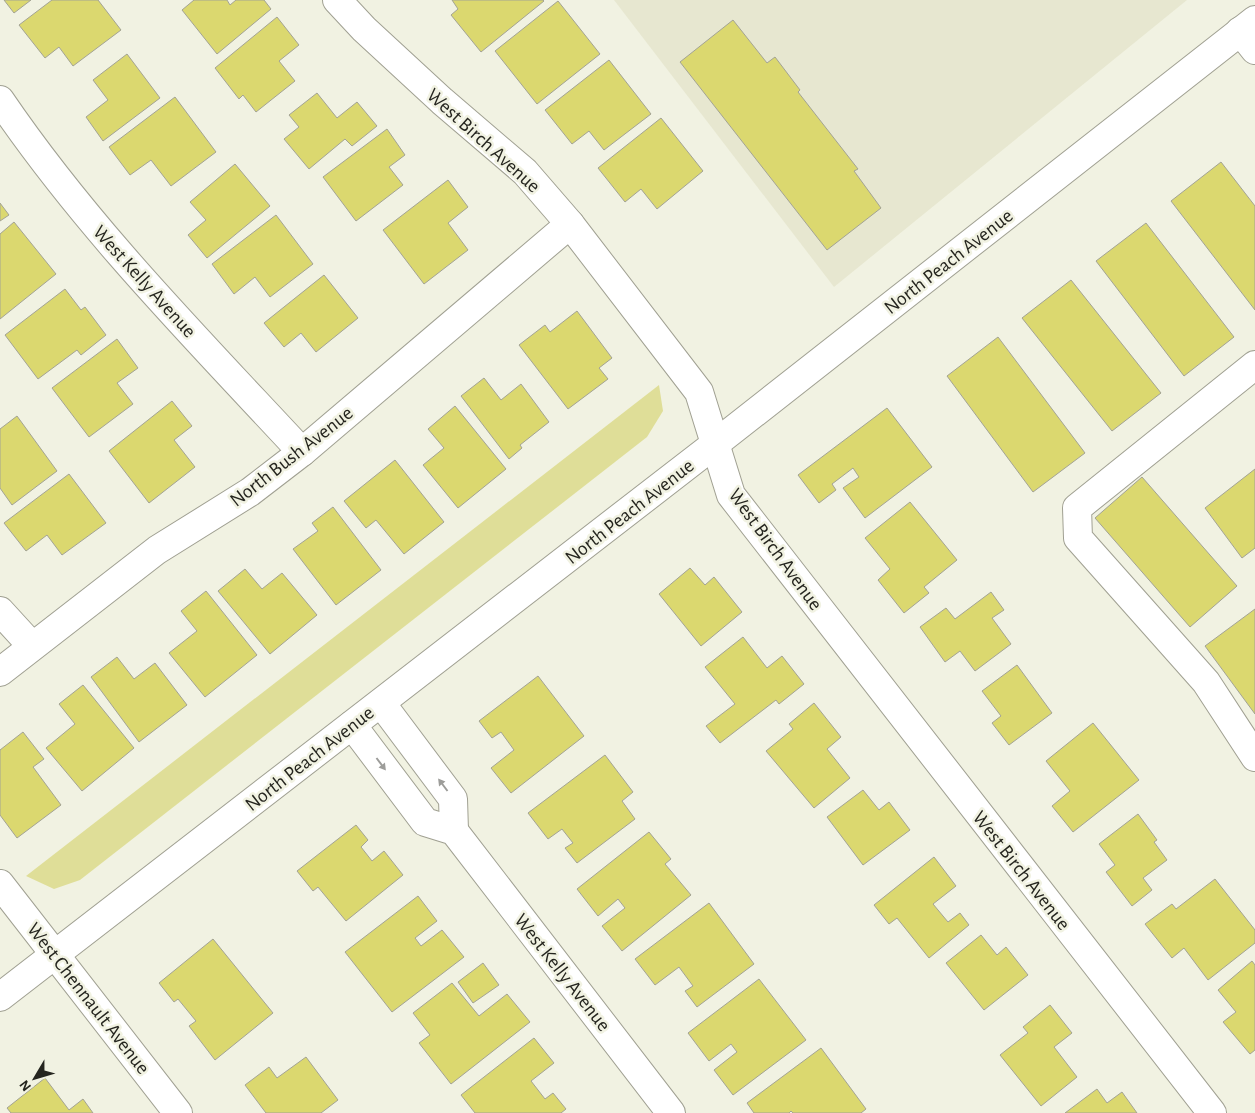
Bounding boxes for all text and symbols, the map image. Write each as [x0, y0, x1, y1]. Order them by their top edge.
street label: West Birch Avenue [423, 85, 544, 197]
street label: North Peach Avenue [881, 206, 1017, 318]
street label: West Kelly Avenue [89, 222, 200, 341]
street label: North Bush Avenue [226, 403, 357, 511]
street label: North Peach Avenue [562, 456, 698, 568]
street label: West Birch Avenue [724, 485, 826, 614]
street label: North Peach Avenue [242, 703, 378, 815]
one-way arrow [376, 757, 387, 770]
one-way arrow [438, 778, 448, 792]
street label: West Birch Avenue [969, 807, 1074, 934]
street label: West Kelly Avenue [510, 910, 614, 1035]
street label: West Chennault Avenue [23, 919, 153, 1078]
north arrow [10, 1053, 60, 1103]
text: N [17, 1077, 34, 1094]

